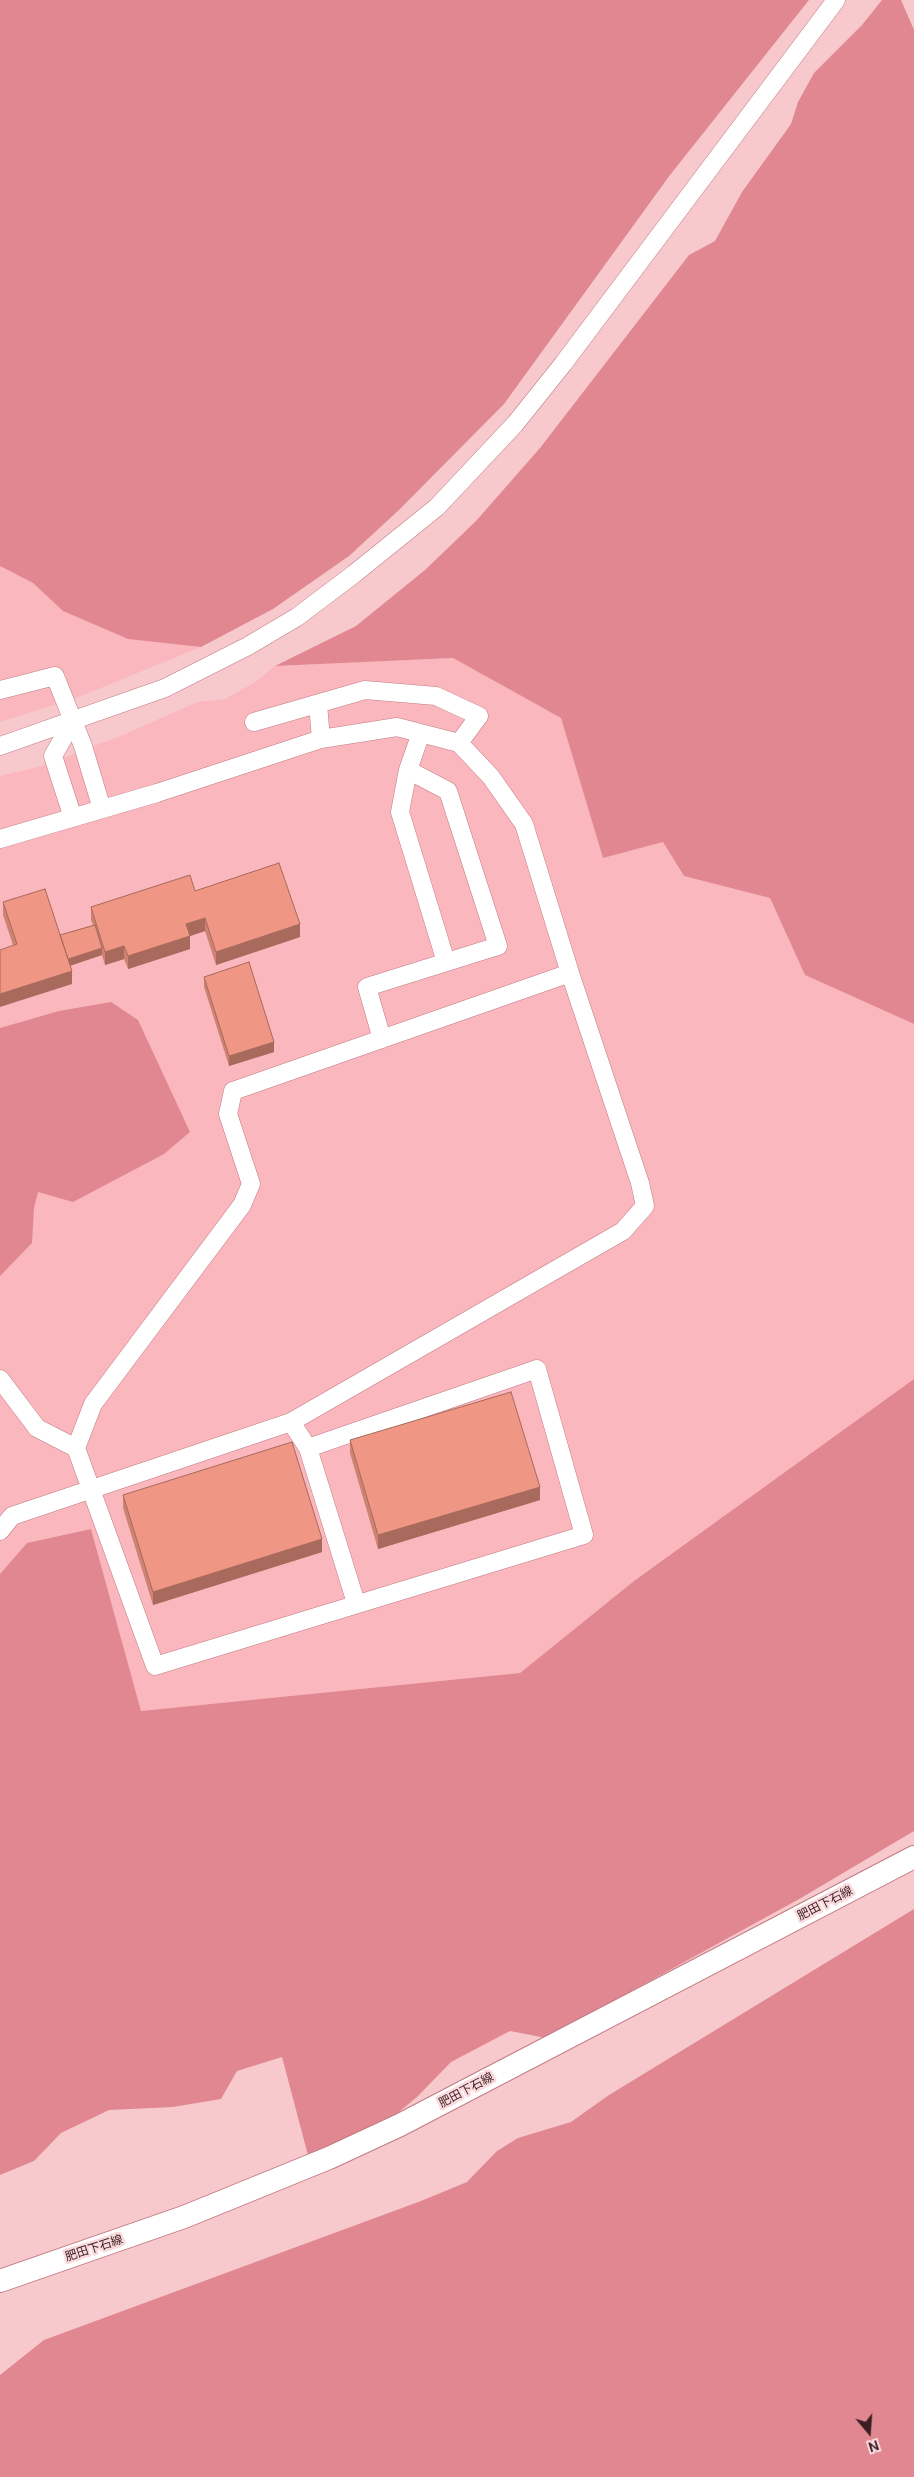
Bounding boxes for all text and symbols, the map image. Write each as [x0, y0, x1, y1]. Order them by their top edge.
street label: 肥田下石線 [795, 1883, 855, 1923]
street label: 肥田下石線 [436, 2070, 496, 2110]
street label: 肥田下石線 [63, 2232, 125, 2264]
north arrow [844, 2407, 894, 2457]
text: N [866, 2437, 881, 2455]

